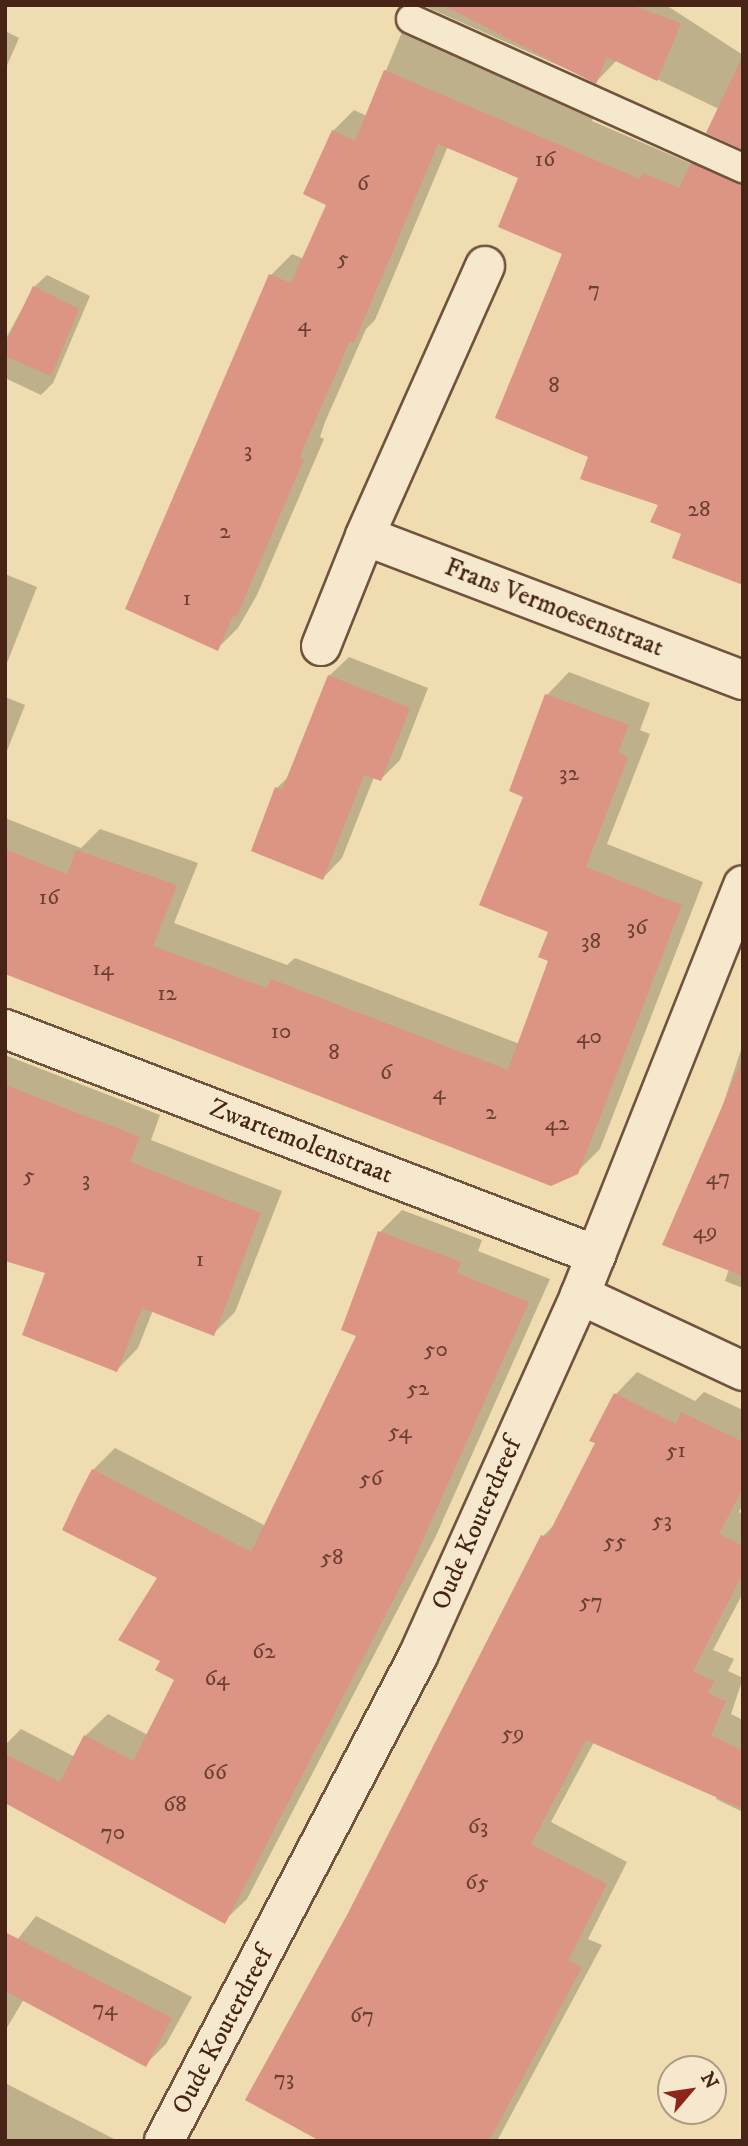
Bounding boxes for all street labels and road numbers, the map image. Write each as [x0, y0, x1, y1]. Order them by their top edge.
street label: Frans Vermoesenstraat [440, 552, 668, 664]
street label: Zwartemolenstraat [205, 1093, 397, 1191]
street label: Oude Kouterdreef [425, 1433, 529, 1615]
street label: Oude Kouterdreef [166, 1942, 280, 2120]

